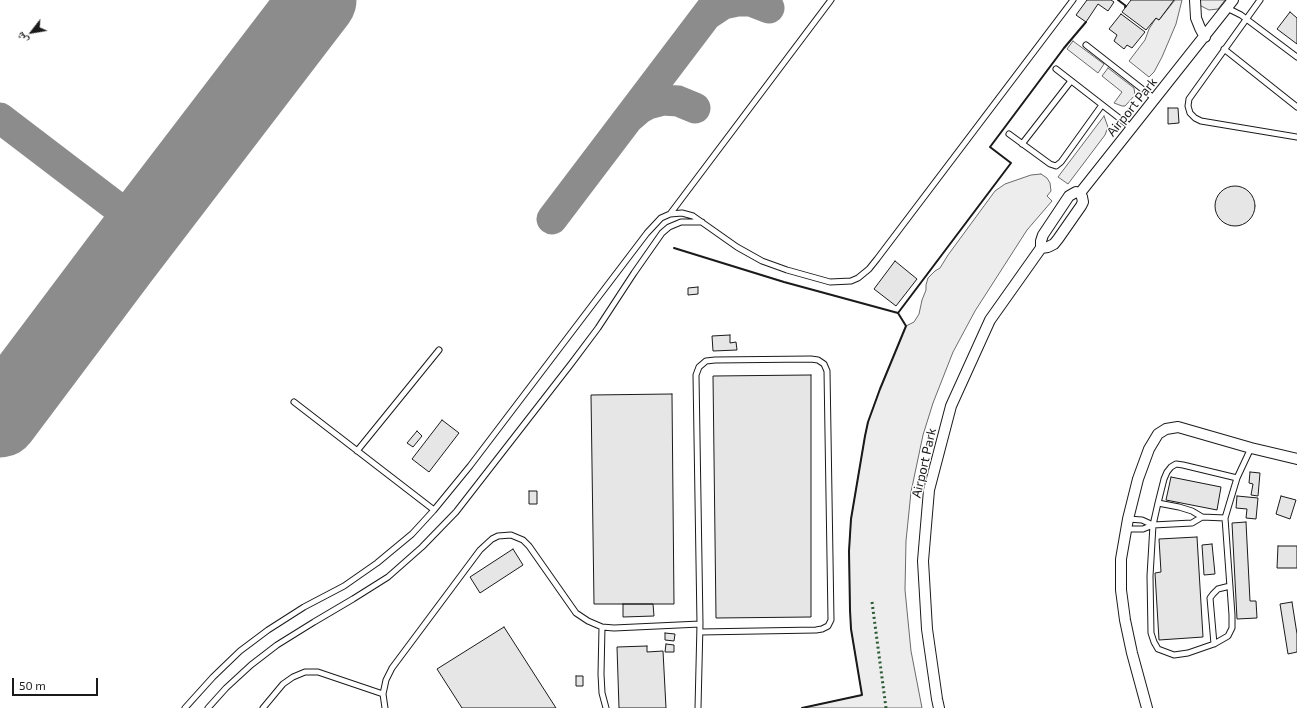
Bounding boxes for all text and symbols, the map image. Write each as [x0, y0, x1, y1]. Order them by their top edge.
north arrow [12, 12, 52, 52]
text: ش [13, 30, 30, 47]
street label: Airport Park [1104, 74, 1160, 140]
street label: Airport Park [908, 427, 940, 499]
scale bar [14, 670, 100, 696]
text: 50 m [19, 678, 46, 692]

